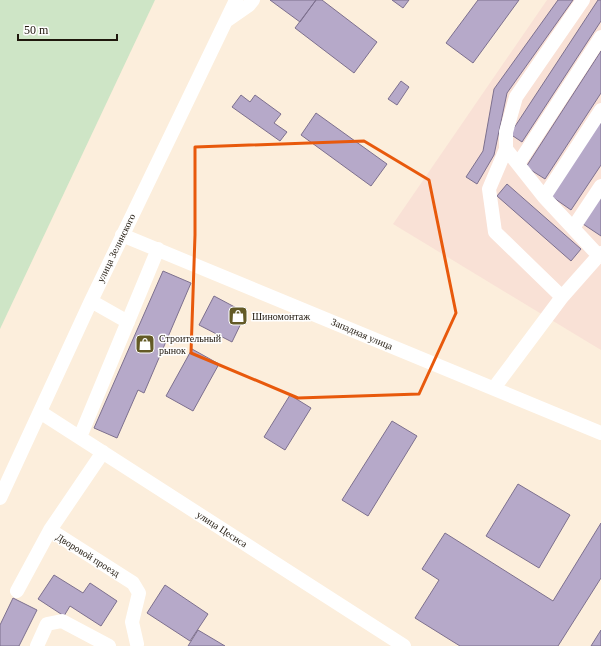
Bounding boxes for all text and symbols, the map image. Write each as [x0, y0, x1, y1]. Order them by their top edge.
scale bar [18, 16, 117, 42]
text: 50 m [24, 23, 49, 37]
street label: улица Зелинского [95, 212, 137, 284]
shop icon: Шиномонтаж [227, 305, 249, 327]
place label: Шиномонтаж [252, 311, 310, 322]
street label: Западная улица [330, 316, 395, 352]
shop icon: Строительный рынок [134, 333, 156, 355]
place label: Строительный рынок [159, 333, 222, 356]
street label: улица Цесиса [195, 509, 250, 550]
street label: Дворовой проезд [54, 531, 122, 579]

